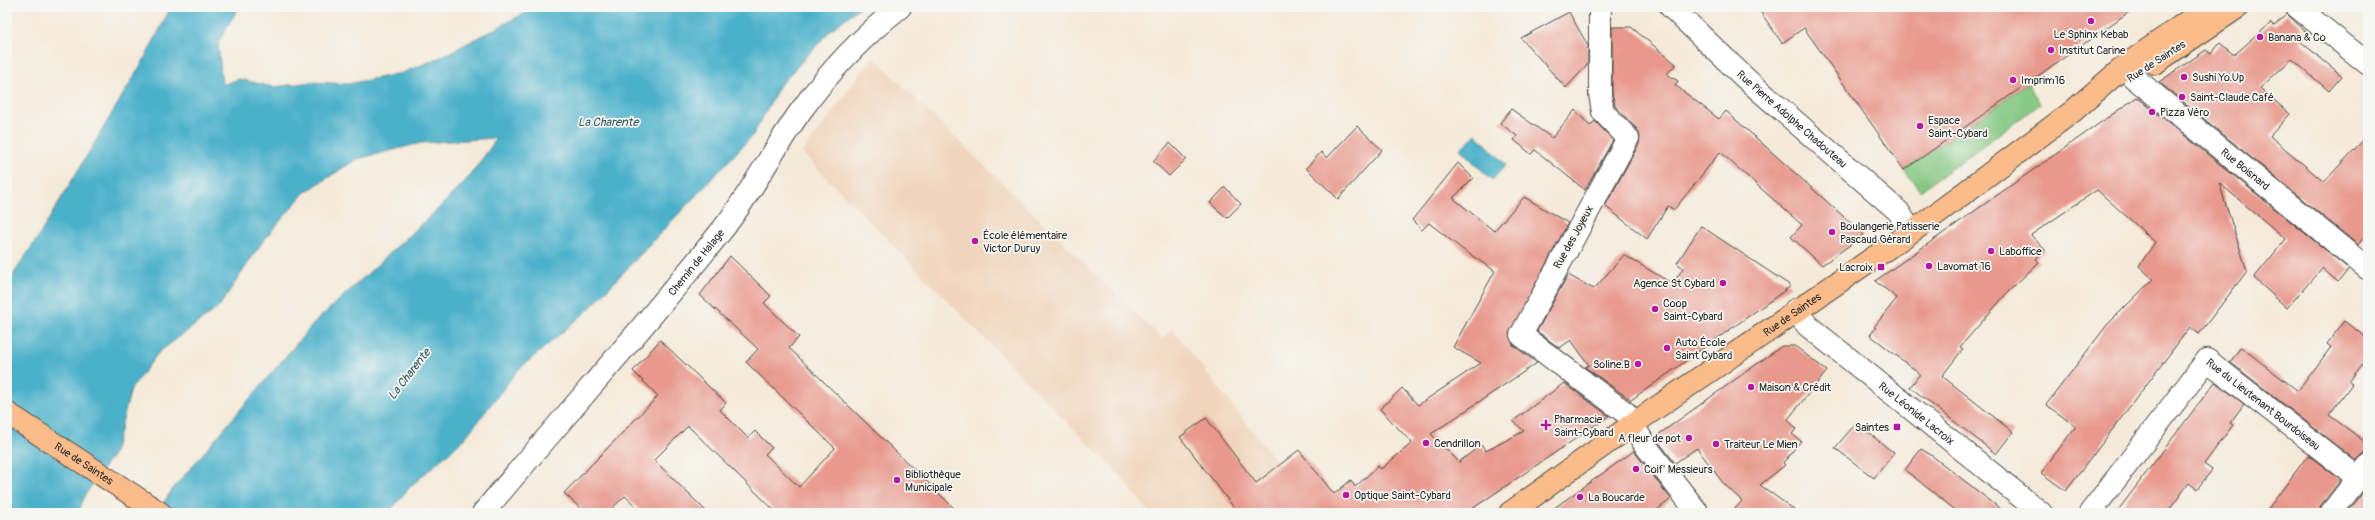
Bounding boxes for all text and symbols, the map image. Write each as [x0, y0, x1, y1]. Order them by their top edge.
marker: Le Sphinx Kebab [2086, 16, 2096, 26]
place label: Le Sphinx Kebab [2054, 28, 2128, 41]
place label: Banana & Co [2268, 31, 2326, 44]
marker: Banana & Co [2255, 32, 2265, 42]
street label: Rue de Saintes [2125, 38, 2188, 85]
place label: Institut Carine [2059, 44, 2126, 57]
marker: Institut Carine [2046, 45, 2056, 55]
street label: Rue Pierre Adolphe Chadouteau [1734, 68, 1850, 171]
place label: Sushi Yo.Up [2192, 71, 2244, 84]
marker: Sushi Yo.Up [2179, 72, 2189, 82]
place label: Imprim16 [2021, 74, 2065, 87]
marker: Imprim16 [2008, 75, 2018, 85]
place label: Saint-Claude Café [2190, 91, 2274, 104]
marker: Saint-Claude Café [2177, 92, 2187, 102]
place label: Pizza Véro [2160, 106, 2209, 119]
marker: Pizza Véro [2147, 107, 2157, 117]
place label: Espace Saint-Cybard [1928, 114, 1988, 140]
water label: La Charente [578, 115, 639, 130]
marker: Espace Saint-Cybard [1915, 121, 1925, 131]
street label: Rue Boisnard [2218, 145, 2272, 193]
street label: Rue des Joyeux [1551, 203, 1596, 271]
place label: Boulangerie Patisserie Pascaud Gérard [1840, 220, 1940, 246]
street label: Chemin de Halage [665, 226, 728, 298]
marker: Boulangerie Patisserie Pascaud Gérard [1827, 227, 1837, 237]
place label: École élémentaire Victor Duruy [983, 229, 1068, 255]
marker: École élémentaire Victor Duruy [970, 236, 980, 246]
place label: Laboffice [1999, 245, 2042, 258]
marker: Laboffice [1986, 246, 1996, 256]
place label: Lavomat 16 [1937, 260, 1991, 273]
place label: Lacroix [1839, 261, 1873, 274]
marker: Lavomat 16 [1924, 261, 1934, 271]
marker: Lacroix [1876, 262, 1886, 272]
place label: Agence St Cybard [1633, 277, 1715, 290]
marker: Agence St Cybard [1718, 278, 1728, 288]
street label: Rue de Saintes [1761, 290, 1824, 339]
place label: Coop Saint-Cybard [1663, 297, 1723, 323]
marker: Coop Saint-Cybard [1650, 304, 1660, 314]
place label: Auto École Saint Cybard [1675, 336, 1732, 362]
marker: Auto École Saint Cybard [1662, 343, 1672, 353]
water label: La Charente [385, 345, 435, 403]
street label: Rue du Lieutenant Bourdoiseau [2203, 356, 2323, 453]
place label: Soline.B [1593, 358, 1630, 371]
marker: Soline.B [1633, 359, 1643, 369]
street label: Rue Léonide Lacroix [1876, 379, 1957, 448]
place label: Maison & Crédit [1759, 381, 1832, 394]
marker: Maison & Crédit [1746, 382, 1756, 392]
place label: Pharmacie Saint-Cybard [1554, 413, 1614, 439]
marker: Pharmacie Saint-Cybard [1541, 420, 1551, 430]
place label: Saintes [1855, 421, 1889, 434]
marker: Saintes [1892, 422, 1902, 432]
place label: A fleur de pot [1618, 432, 1682, 445]
marker: A fleur de pot [1684, 433, 1694, 443]
place label: Cendrillon [1434, 437, 1481, 450]
marker: Cendrillon [1421, 438, 1431, 448]
place label: Traiteur Le Mien [1724, 438, 1798, 451]
marker: Traiteur Le Mien [1711, 439, 1721, 449]
street label: Rue de Saintes [52, 440, 116, 488]
place label: Coif' Messieurs [1644, 463, 1713, 476]
marker: Coif' Messieurs [1631, 464, 1641, 474]
place label: Bibliothèque Municipale [905, 468, 961, 494]
marker: Bibliothèque Municipale [892, 475, 902, 485]
place label: Optique Saint-Cybard [1354, 489, 1451, 502]
marker: Optique Saint-Cybard [1341, 490, 1351, 500]
place label: La Boucarde [1588, 491, 1645, 504]
marker: La Boucarde [1575, 492, 1585, 502]

